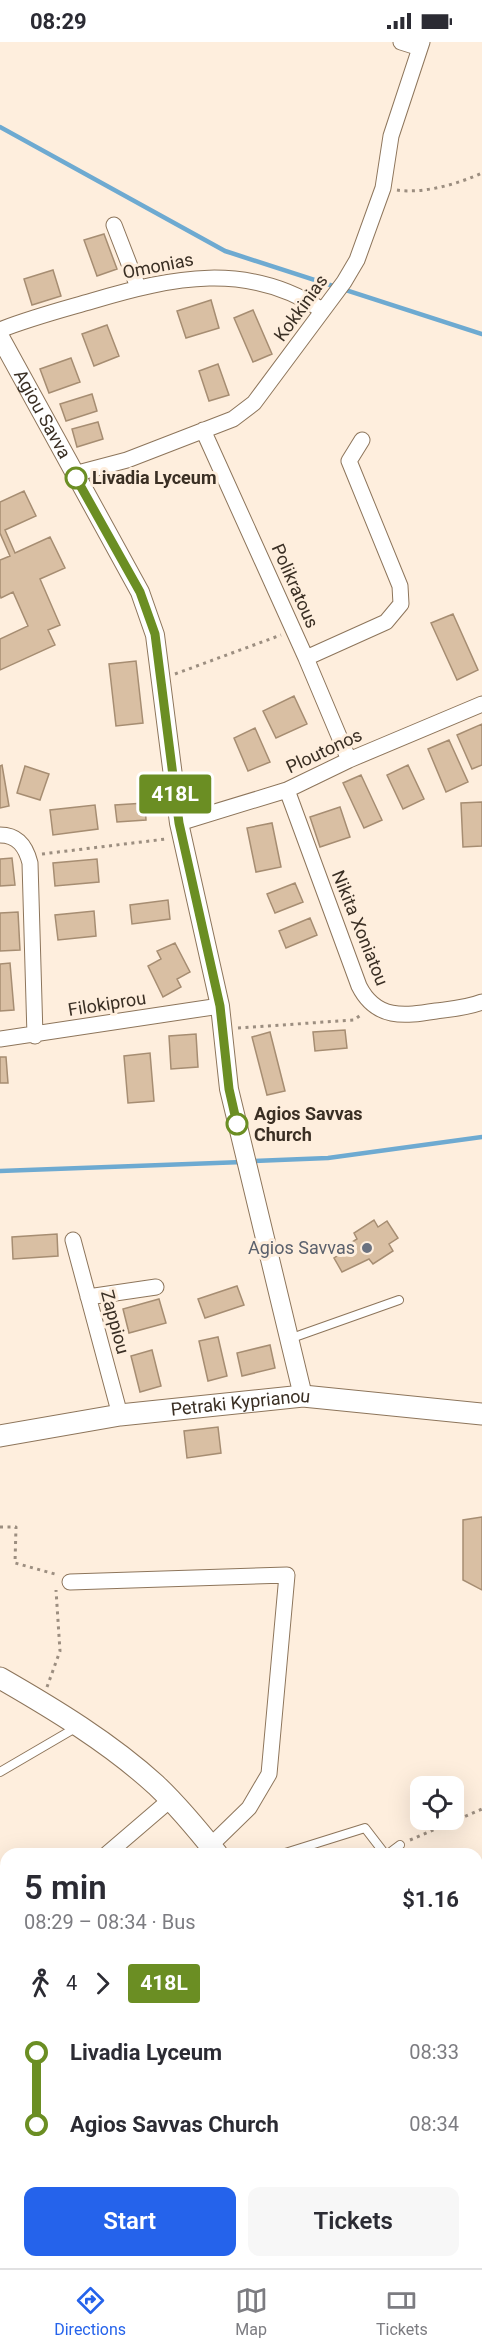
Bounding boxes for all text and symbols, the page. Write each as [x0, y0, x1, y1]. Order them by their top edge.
text: 08:29 [30, 9, 87, 34]
street label: Omonias [121, 248, 195, 283]
street label: Kokkinias [269, 270, 332, 345]
street label: Agiou Savva [10, 366, 76, 462]
marker: Livadia Lyceum [65, 467, 87, 489]
place label: Livadia Lyceum [92, 467, 216, 488]
street label: Polikratous [268, 540, 323, 631]
street label: Ploutonos [282, 724, 365, 777]
line badge: 418L [133, 774, 217, 813]
text: 418L [151, 782, 199, 806]
street label: Nikita Xoniatou [328, 867, 393, 988]
street label: Filokiprou [66, 987, 147, 1020]
place label: Agios Savvas Church [254, 1103, 363, 1145]
marker: Agios Savvas Church [226, 1113, 248, 1135]
place label: Agios Savvas [248, 1237, 355, 1258]
marker: Agios Savvas [360, 1241, 374, 1255]
street label: Zappiou [97, 1288, 134, 1356]
street label: Petraki Kyprianou [170, 1385, 311, 1420]
map controls [410, 1776, 464, 1830]
button: locate [410, 1776, 464, 1830]
text: 5 min [24, 1868, 107, 1907]
text: $1.16 [402, 1887, 459, 1912]
text: 08:29 – 08:34 · Bus [24, 1910, 196, 1934]
icon: walk [24, 1967, 57, 2000]
icon: forward [86, 1967, 119, 2000]
text: 4 [66, 1971, 77, 1995]
text: 418L [140, 1971, 188, 1995]
text: Livadia Lyceum [70, 2040, 222, 2065]
text: 08:33 [409, 2040, 459, 2064]
text: Agios Savvas Church [70, 2112, 279, 2137]
text: 08:34 [409, 2112, 459, 2136]
button: Start [24, 2187, 236, 2256]
button: Tickets [248, 2187, 459, 2256]
tab: Directions [54, 2284, 126, 2339]
tab: Map [235, 2284, 268, 2339]
tab: Tickets [376, 2284, 428, 2339]

